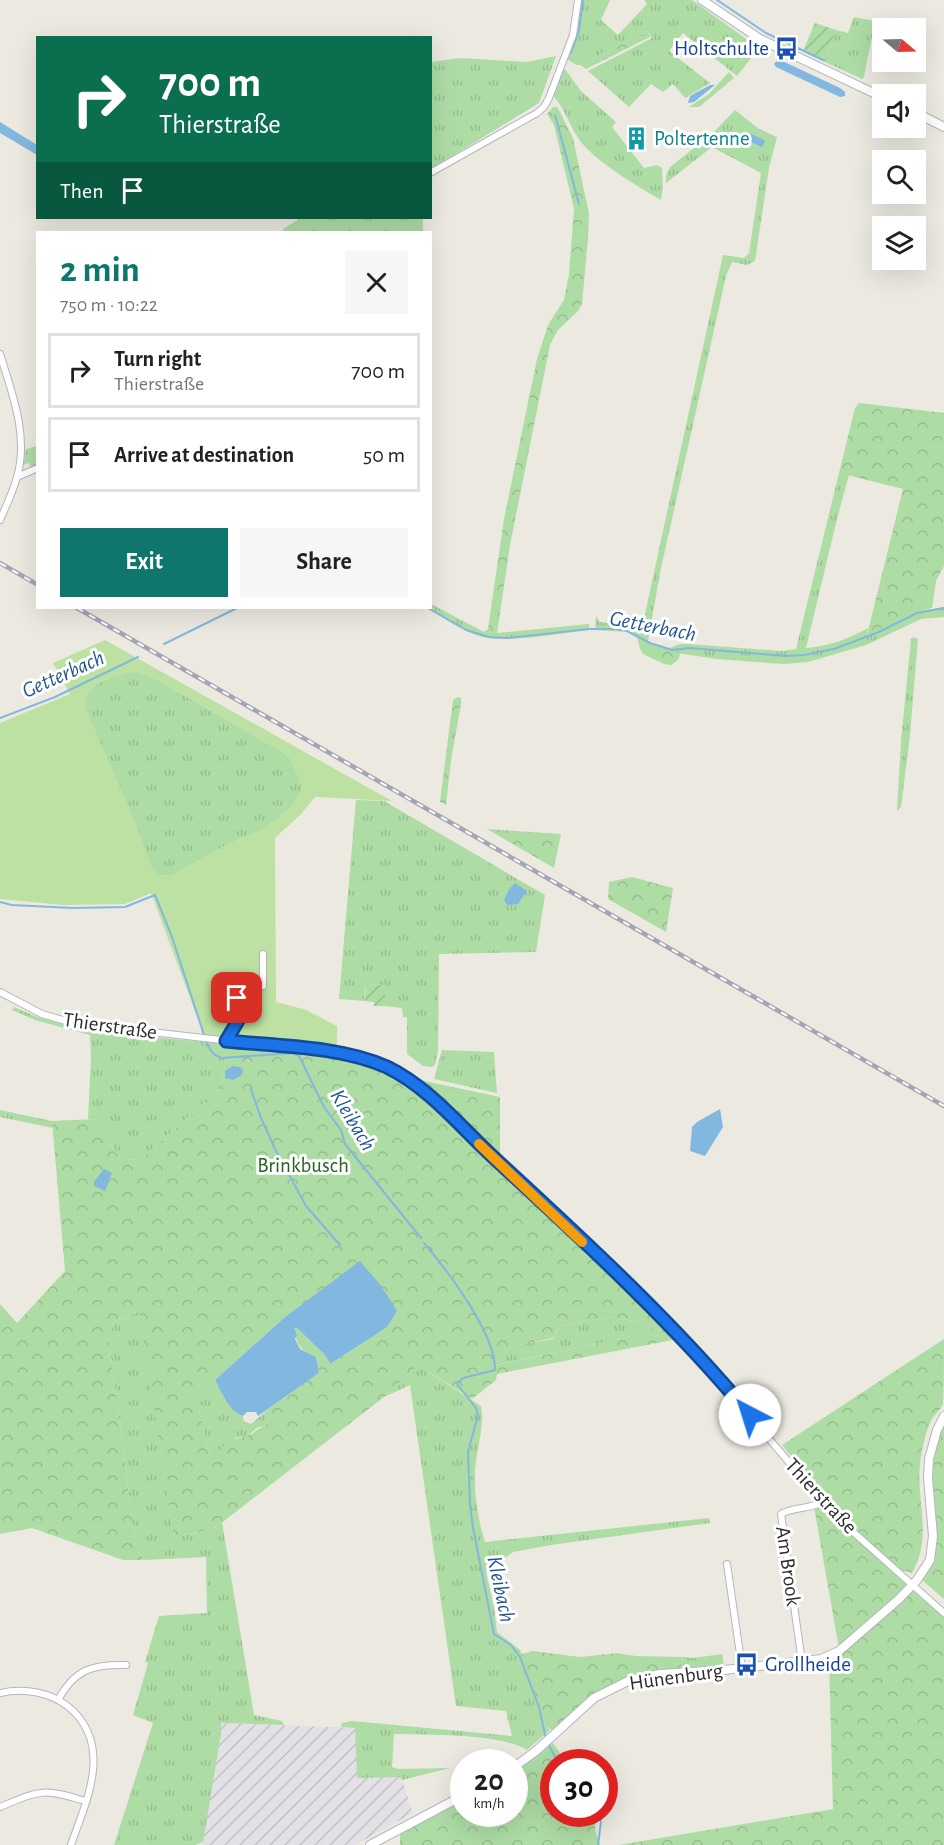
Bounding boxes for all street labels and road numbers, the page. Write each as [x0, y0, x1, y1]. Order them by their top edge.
street label: Thierstraße [62, 1009, 158, 1043]
street label: Thierstraße [781, 1454, 861, 1538]
street label: Am Brook [772, 1525, 804, 1608]
street label: Hünenburg [628, 1660, 725, 1694]

